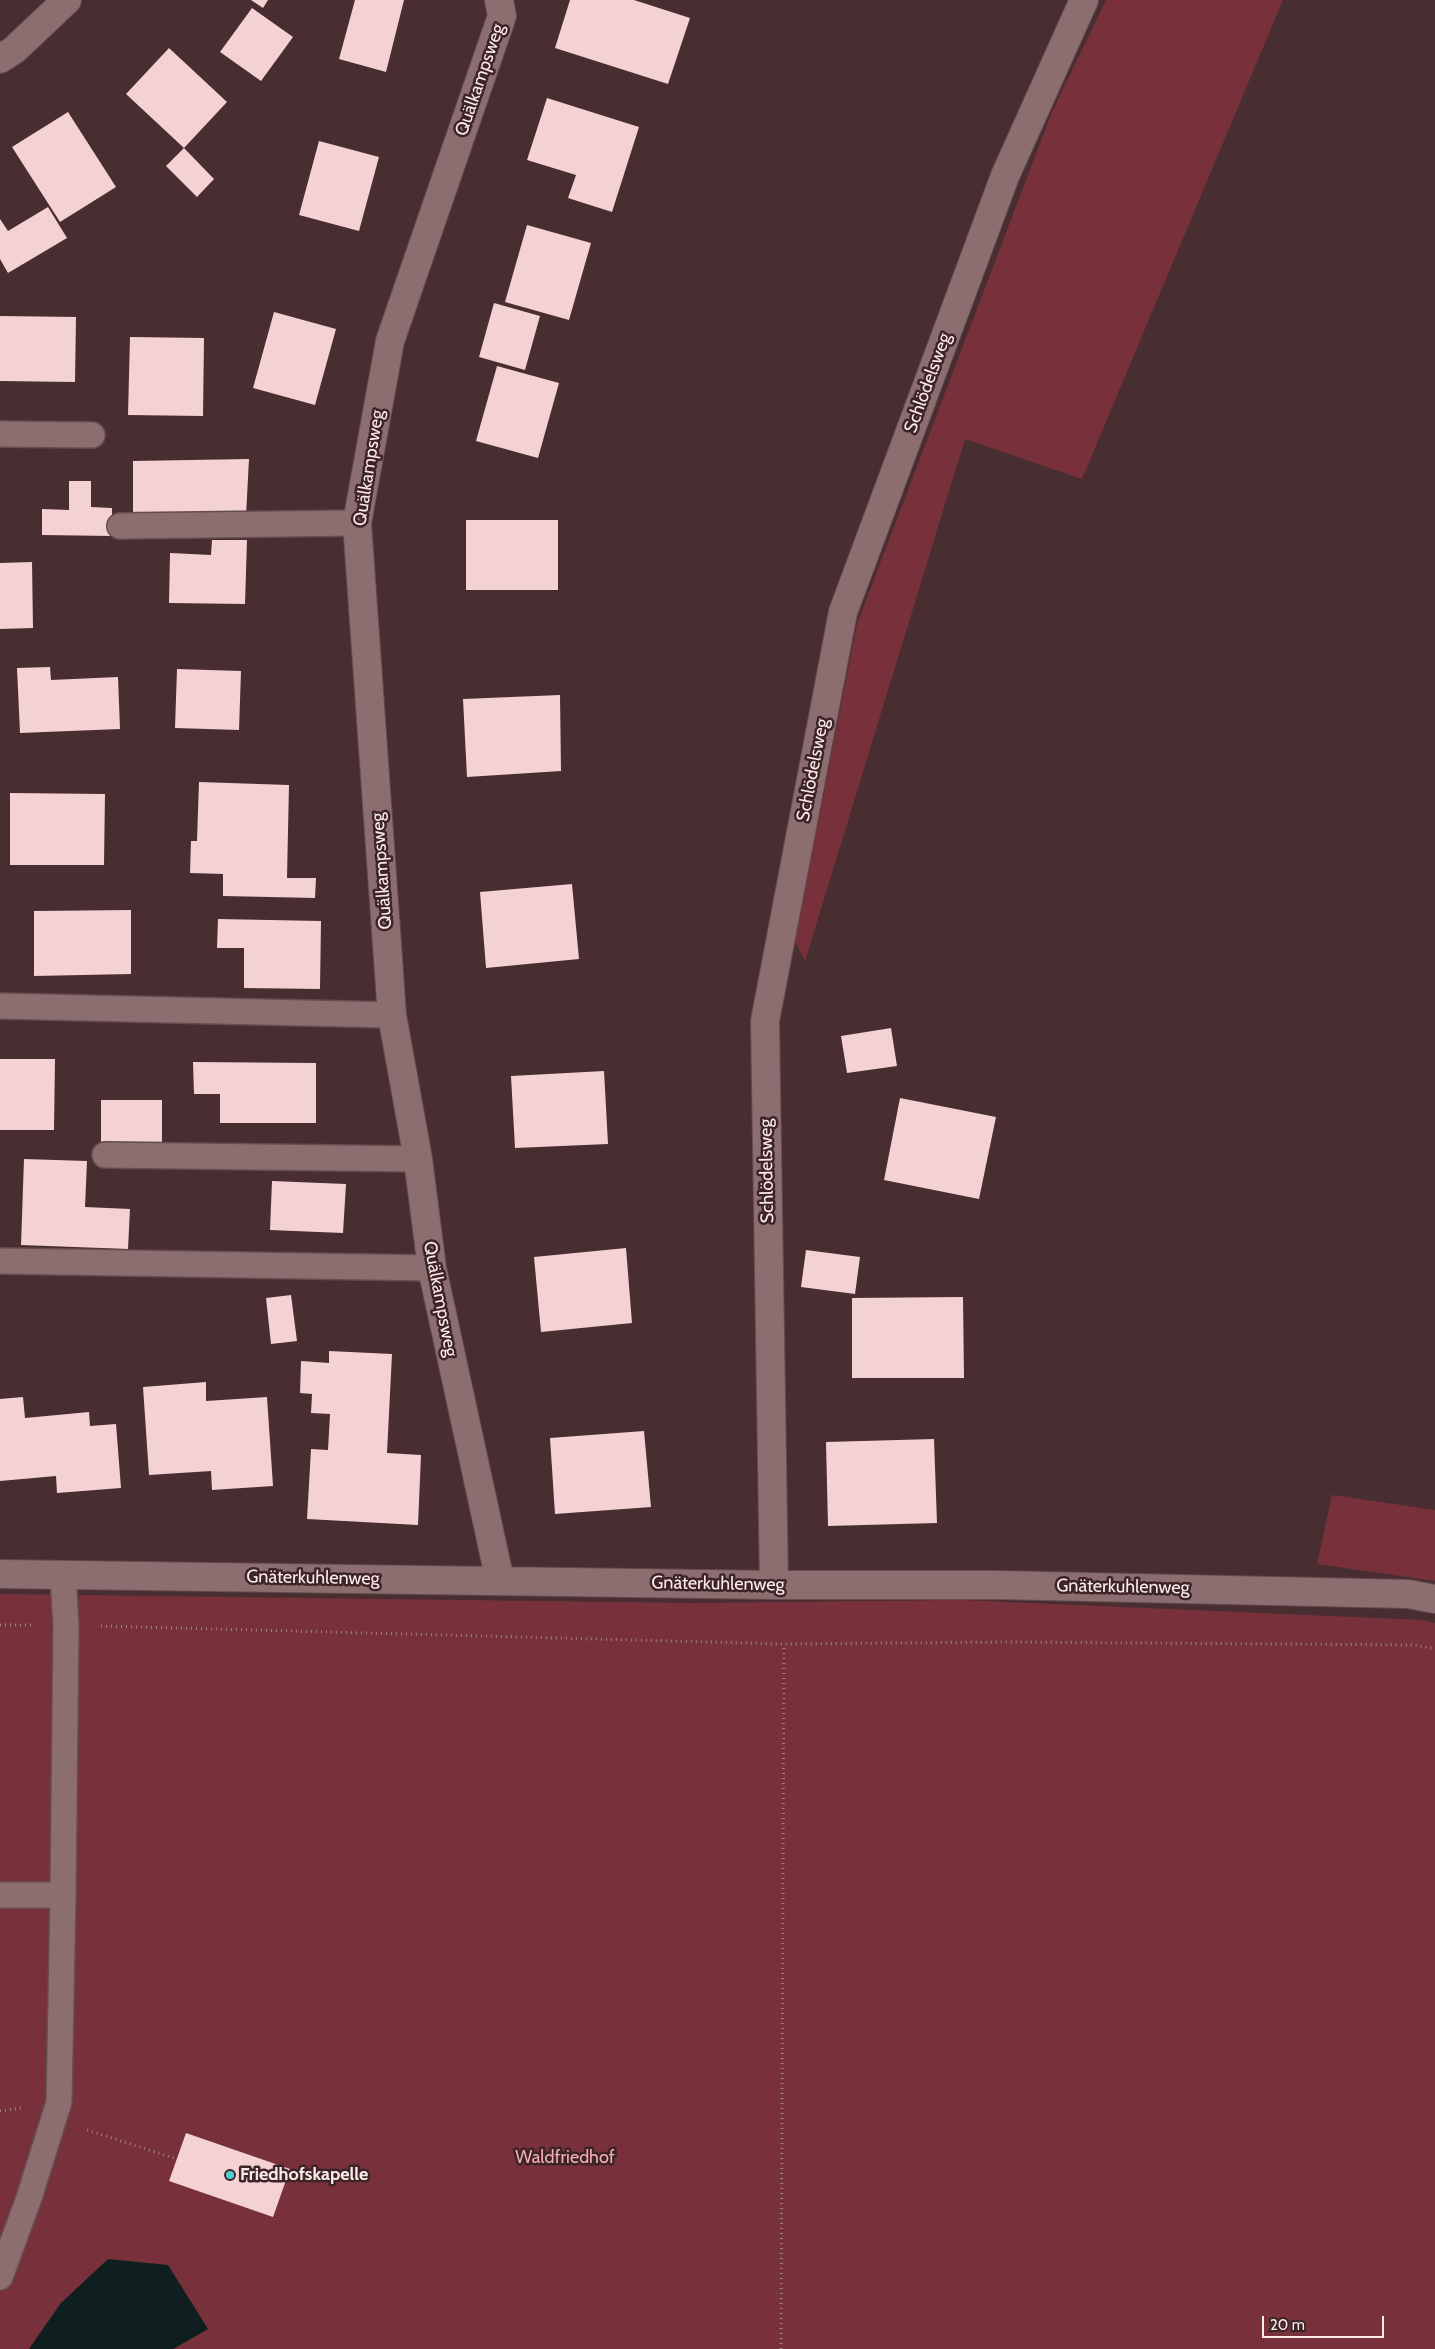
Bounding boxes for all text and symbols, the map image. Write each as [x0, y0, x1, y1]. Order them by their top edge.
street label: Quälkampsweg [451, 21, 509, 139]
street label: Schlödelsweg [900, 330, 956, 436]
street label: Quälkampsweg [349, 408, 389, 528]
street label: Schlödelsweg [792, 717, 834, 823]
street label: Quälkampsweg [367, 812, 397, 930]
street label: Schlödelsweg [755, 1119, 779, 1223]
street label: Quälkampsweg [418, 1239, 462, 1359]
street label: Gnäterkuhlenweg [246, 1566, 380, 1590]
street label: Gnäterkuhlenweg [651, 1572, 785, 1596]
street label: Gnäterkuhlenweg [1056, 1575, 1190, 1599]
park label: Waldfriedhof [515, 2147, 615, 2169]
place label: Friedhofskapelle [240, 2164, 368, 2186]
marker: Friedhofskapelle [224, 2169, 236, 2181]
scale bar [1265, 2306, 1388, 2338]
text: 20 m [1270, 2316, 1305, 2334]

